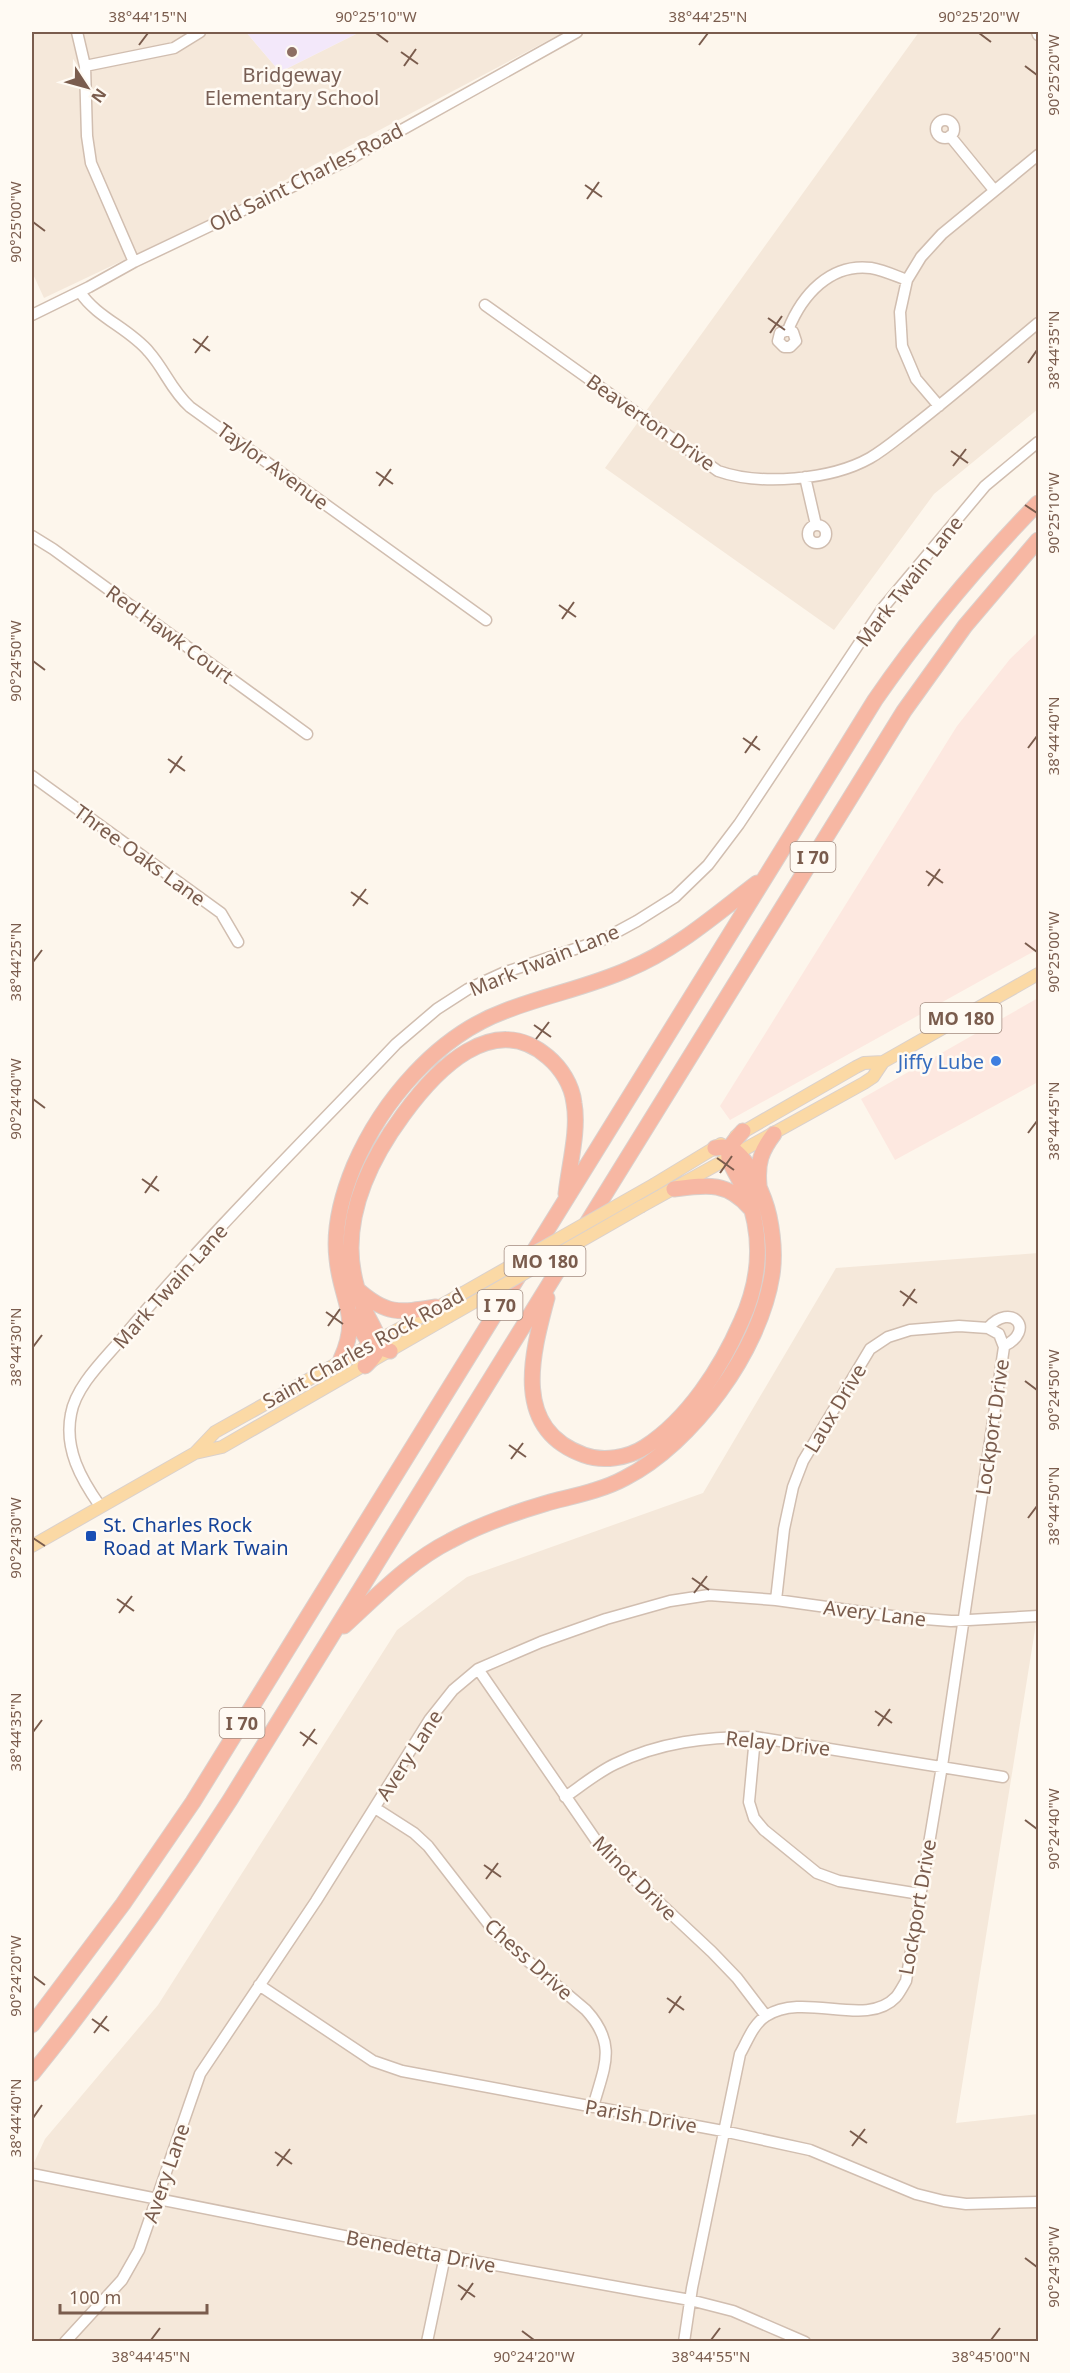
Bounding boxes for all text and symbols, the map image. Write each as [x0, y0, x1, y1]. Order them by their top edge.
text: 38°44'15"N [109, 6, 187, 26]
text: 90°25'10"W [335, 6, 417, 26]
text: 38°44'25"N [669, 6, 747, 26]
text: 90°25'20"W [938, 6, 1020, 26]
text: 90°25'20"W [1043, 34, 1063, 116]
marker: Bridgeway Elementary School [285, 45, 299, 59]
north arrow [57, 57, 117, 117]
place label: Bridgeway Elementary School [205, 61, 379, 111]
text: N [86, 84, 112, 108]
street label: Old Saint Charles Road [204, 116, 408, 238]
text: 90°25'00"W [5, 181, 25, 263]
text: 38°44'35"N [1043, 311, 1063, 389]
street label: Beaverton Drive [581, 367, 721, 477]
street label: Taylor Avenue [212, 416, 334, 516]
text: 90°25'10"W [1043, 472, 1063, 554]
street label: Mark Twain Lane [849, 510, 969, 652]
street label: Red Hawk Court [101, 579, 239, 689]
text: 90°24'50"W [5, 620, 25, 702]
text: 38°44'40"N [1043, 697, 1063, 775]
street label: Three Oaks Lane [69, 798, 211, 912]
road number: I 70 [790, 842, 836, 872]
text: 90°25'00"W [1043, 911, 1063, 993]
street label: Mark Twain Lane [465, 918, 623, 1002]
text: 38°44'25"N [5, 923, 25, 1001]
road number: MO 180 [920, 1003, 1002, 1033]
place label: Jiffy Lube [896, 1048, 984, 1075]
marker: Jiffy Lube [989, 1054, 1003, 1068]
text: 90°24'40"W [5, 1058, 25, 1140]
text: 38°44'45"N [1043, 1082, 1063, 1160]
street label: Mark Twain Lane [107, 1218, 233, 1354]
road number: MO 180 [504, 1246, 586, 1276]
street label: Saint Charles Rock Road [258, 1281, 468, 1415]
road number: I 70 [478, 1290, 522, 1320]
text: 38°44'30"N [5, 1308, 25, 1386]
text: 90°24'50"W [1043, 1349, 1063, 1431]
street label: Lockport Drive [969, 1357, 1015, 1497]
street label: Laux Drive [798, 1358, 872, 1458]
text: 38°44'50"N [1043, 1467, 1063, 1545]
text: 90°24'30"W [5, 1497, 25, 1579]
place label: St. Charles Rock Road at Mark Twain [103, 1511, 289, 1561]
marker: St. Charles Rock Road at Mark Twain [84, 1529, 98, 1543]
street label: Avery Lane [822, 1593, 928, 1633]
text: 38°44'35"N [5, 1693, 25, 1771]
street label: Avery Lane [370, 1704, 448, 1806]
road number: I 70 [220, 1708, 264, 1738]
street label: Relay Drive [724, 1724, 832, 1762]
text: 90°24'40"W [1043, 1788, 1063, 1870]
street label: Minot Drive [587, 1830, 683, 1926]
street label: Lockport Drive [892, 1837, 942, 1977]
street label: Chess Drive [479, 1912, 579, 2006]
text: 90°24'20"W [5, 1935, 25, 2017]
text: 38°44'40"N [5, 2079, 25, 2157]
street label: Parish Drive [583, 2093, 699, 2139]
street label: Avery Lane [136, 2120, 196, 2226]
street label: Benedetta Drive [344, 2223, 498, 2279]
text: 90°24'30"W [1043, 2226, 1063, 2308]
scale bar [60, 2277, 207, 2315]
text: 100 m [69, 2285, 121, 2309]
text: 38°44'45"N [112, 2346, 190, 2366]
text: 90°24'20"W [493, 2346, 575, 2366]
text: 38°44'55"N [672, 2346, 750, 2366]
text: 38°45'00"N [952, 2346, 1030, 2366]

